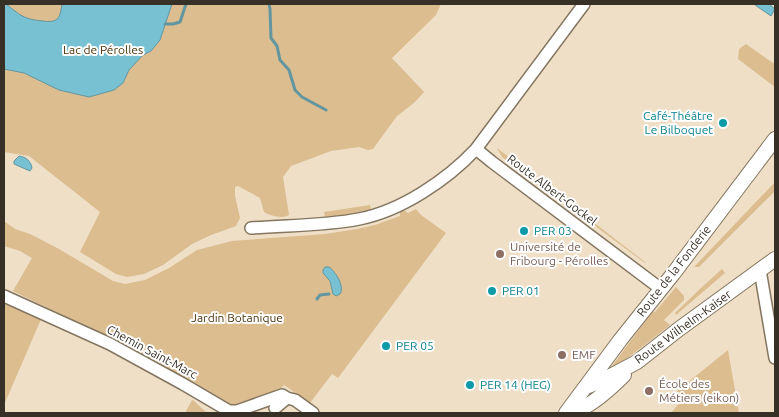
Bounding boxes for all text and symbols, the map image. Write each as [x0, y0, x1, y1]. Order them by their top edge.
park label: Lac de Pérolles [63, 43, 143, 56]
place label: Café-Théâtre Le Bilboquet [643, 109, 713, 136]
marker: Café-Théâtre Le Bilboquet [717, 117, 729, 129]
street label: Route Albert-Gockel [505, 152, 600, 227]
street label: Route de la Fonderie [634, 223, 713, 319]
place label: PER 03 [534, 224, 572, 237]
marker: PER 03 [518, 225, 530, 237]
place label: Université de Fribourg - Pérolles [510, 240, 608, 267]
marker: Université de Fribourg - Pérolles [494, 248, 506, 260]
place label: PER 01 [502, 284, 540, 297]
marker: PER 01 [486, 285, 498, 297]
street label: Route Wilhelm-Kaiser [632, 287, 734, 366]
park label: Jardin Botanique [191, 311, 283, 324]
street label: Chemin Saint-Marc [105, 322, 200, 381]
place label: PER 05 [396, 339, 434, 352]
marker: PER 05 [380, 340, 392, 352]
place label: EMF [572, 348, 595, 361]
marker: EMF [556, 349, 568, 361]
place label: École des Métiers (eikon) [659, 377, 739, 405]
place label: PER 14 (HEG) [480, 378, 551, 392]
marker: PER 14 (HEG) [464, 379, 476, 391]
marker: École des Métiers (eikon) [643, 385, 655, 397]

